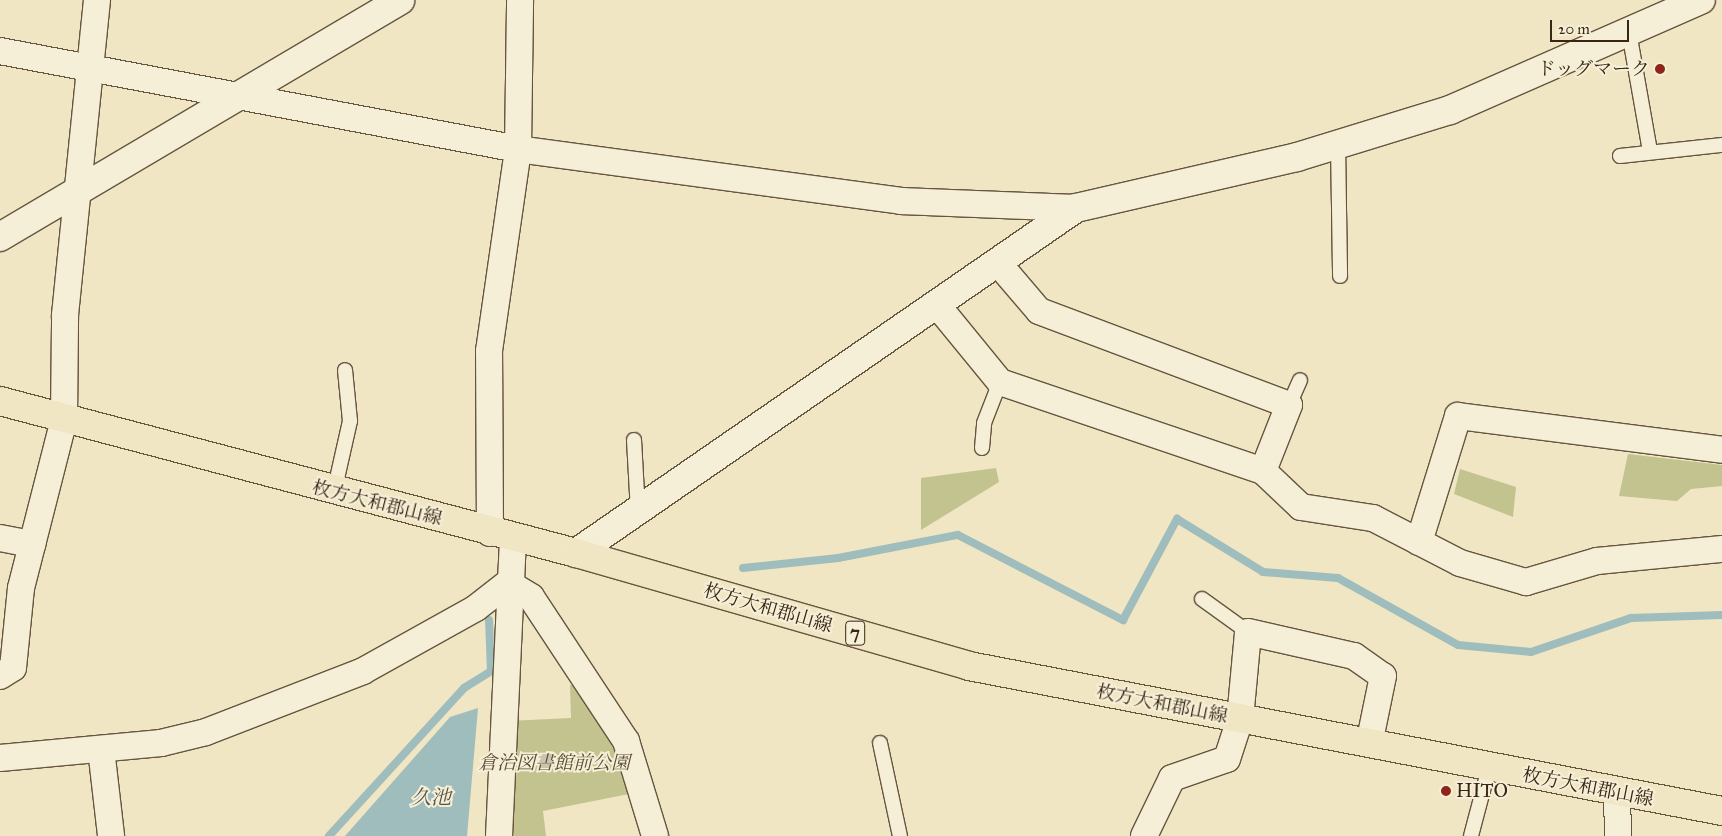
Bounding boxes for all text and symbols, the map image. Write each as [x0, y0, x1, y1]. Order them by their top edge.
scale bar [1552, 10, 1631, 42]
text: 20 m [1558, 20, 1590, 38]
place label: ドッグマーク [1536, 58, 1650, 80]
marker: ドッグマーク [1654, 63, 1666, 75]
street label: 枚方大和郡山線 [310, 476, 444, 530]
street label: 枚方大和郡山線 [701, 579, 835, 637]
road number: 7 [845, 618, 865, 648]
street label: 枚方大和郡山線 [1095, 680, 1229, 728]
park label: 倉治図書館前公園 [478, 752, 630, 774]
street label: 枚方大和郡山線 [1521, 763, 1655, 811]
place label: HITO [1456, 780, 1508, 802]
water label: 久池 [411, 785, 451, 809]
marker: HITO [1440, 785, 1452, 797]

